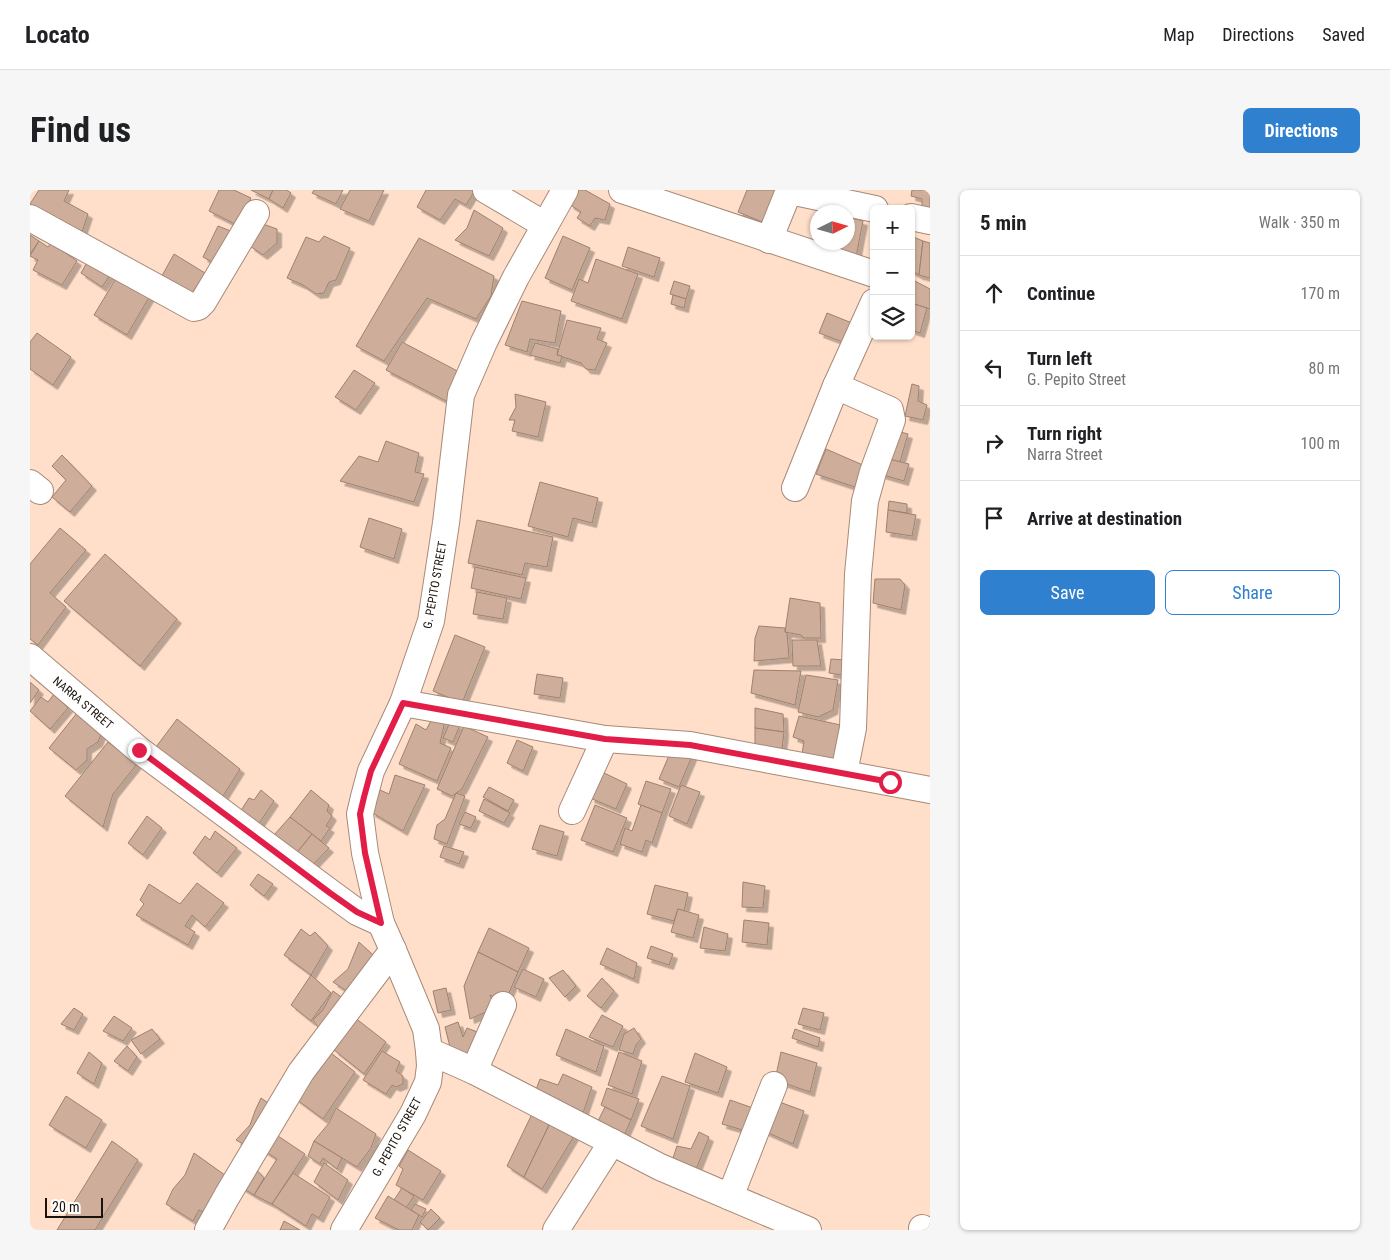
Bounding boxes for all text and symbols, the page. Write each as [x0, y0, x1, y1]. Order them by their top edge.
text: Locato [25, 21, 90, 49]
text: Map [1163, 24, 1194, 45]
text: Directions [1222, 24, 1294, 45]
text: Saved [1322, 24, 1365, 45]
button: Directions [1243, 108, 1360, 153]
text: Find us [30, 110, 131, 151]
north arrow [810, 205, 855, 250]
map controls [870, 205, 915, 340]
button: + [870, 205, 915, 250]
text: 5 min [980, 211, 1027, 235]
text: Walk · 350 m [1259, 213, 1340, 232]
button: − [870, 250, 915, 295]
icon: ahead [980, 279, 1008, 307]
text: Continue [1027, 282, 1095, 305]
text: 170 m [1301, 284, 1340, 303]
button: layers [870, 295, 915, 340]
text: Turn left [1027, 347, 1092, 370]
icon: left [980, 354, 1008, 382]
text: 80 m [1308, 359, 1340, 378]
text: G. Pepito Street [1027, 370, 1126, 389]
text: Turn right [1027, 422, 1102, 445]
icon: right [980, 429, 1008, 457]
text: 100 m [1301, 434, 1340, 453]
text: Narra Street [1027, 445, 1103, 464]
icon: arrive [980, 504, 1008, 532]
text: Arrive at destination [1027, 507, 1182, 530]
street label: G. PEPITO STREET [420, 540, 450, 630]
button: Save [980, 570, 1155, 615]
button: Share [1165, 570, 1340, 615]
street label: NARRA STREET [50, 674, 116, 732]
route end [128, 739, 151, 762]
route start [879, 771, 902, 794]
street label: G. PEPITO STREET [369, 1095, 425, 1179]
scale bar [45, 1195, 102, 1218]
text: 20 m [52, 1199, 80, 1215]

